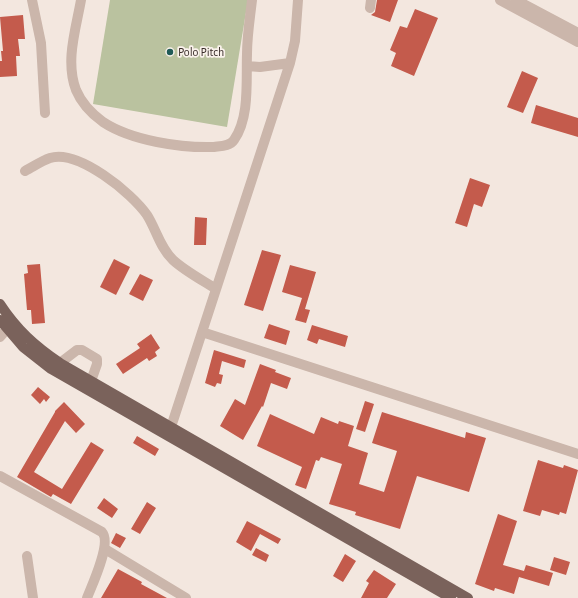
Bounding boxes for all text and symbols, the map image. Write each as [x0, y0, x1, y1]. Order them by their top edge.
place label: Polo Pitch [178, 45, 224, 59]
marker: Polo Pitch [165, 47, 175, 57]

